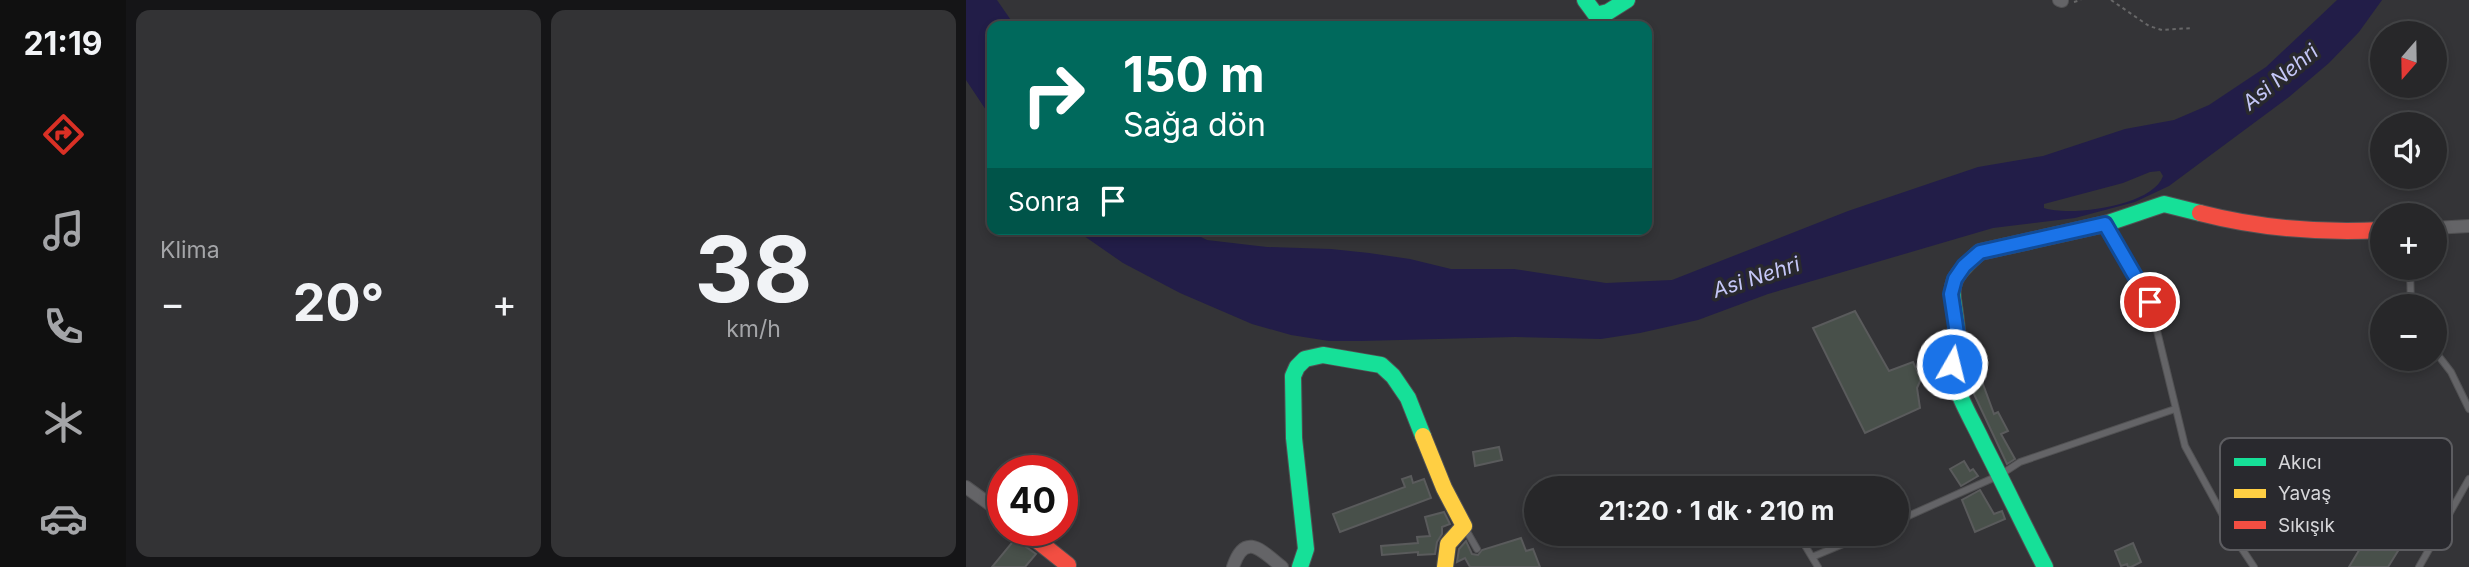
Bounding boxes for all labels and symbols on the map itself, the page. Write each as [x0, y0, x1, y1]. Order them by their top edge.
north arrow [2370, 21, 2446, 98]
water label: Asi Nehri [2236, 38, 2324, 116]
water label: Asi Nehri [1708, 251, 1804, 303]
pin [2120, 272, 2180, 332]
position arrow [1915, 327, 1989, 401]
legend [2220, 438, 2452, 550]
text: Akıcı [2278, 451, 2322, 474]
speed limit sign: 40 [987, 455, 1078, 546]
text: Yavaş [2278, 482, 2331, 505]
text: Sıkışık [2278, 514, 2335, 537]

